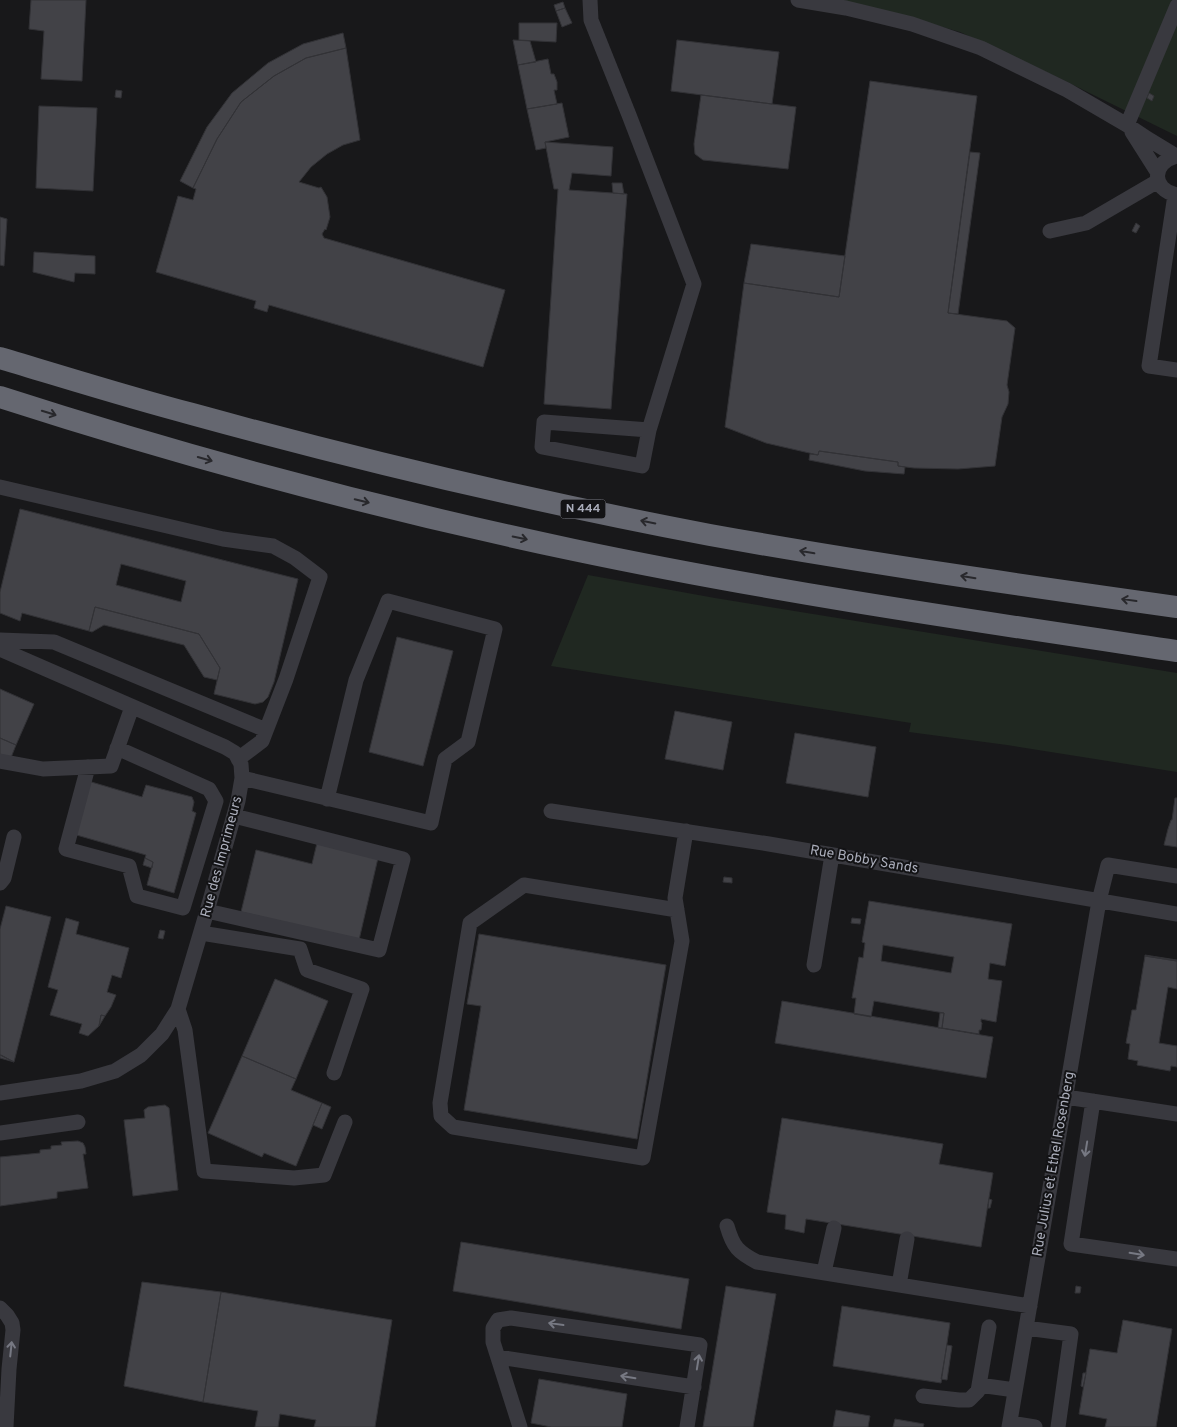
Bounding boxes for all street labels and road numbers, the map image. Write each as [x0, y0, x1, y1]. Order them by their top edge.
road number: N 444 [560, 499, 606, 518]
street label: Rue des Imprimeurs [198, 794, 246, 920]
street label: Rue Bobby Sands [809, 842, 919, 878]
street label: Rue Julius et Ethel Rosenberg [1029, 1070, 1079, 1258]

